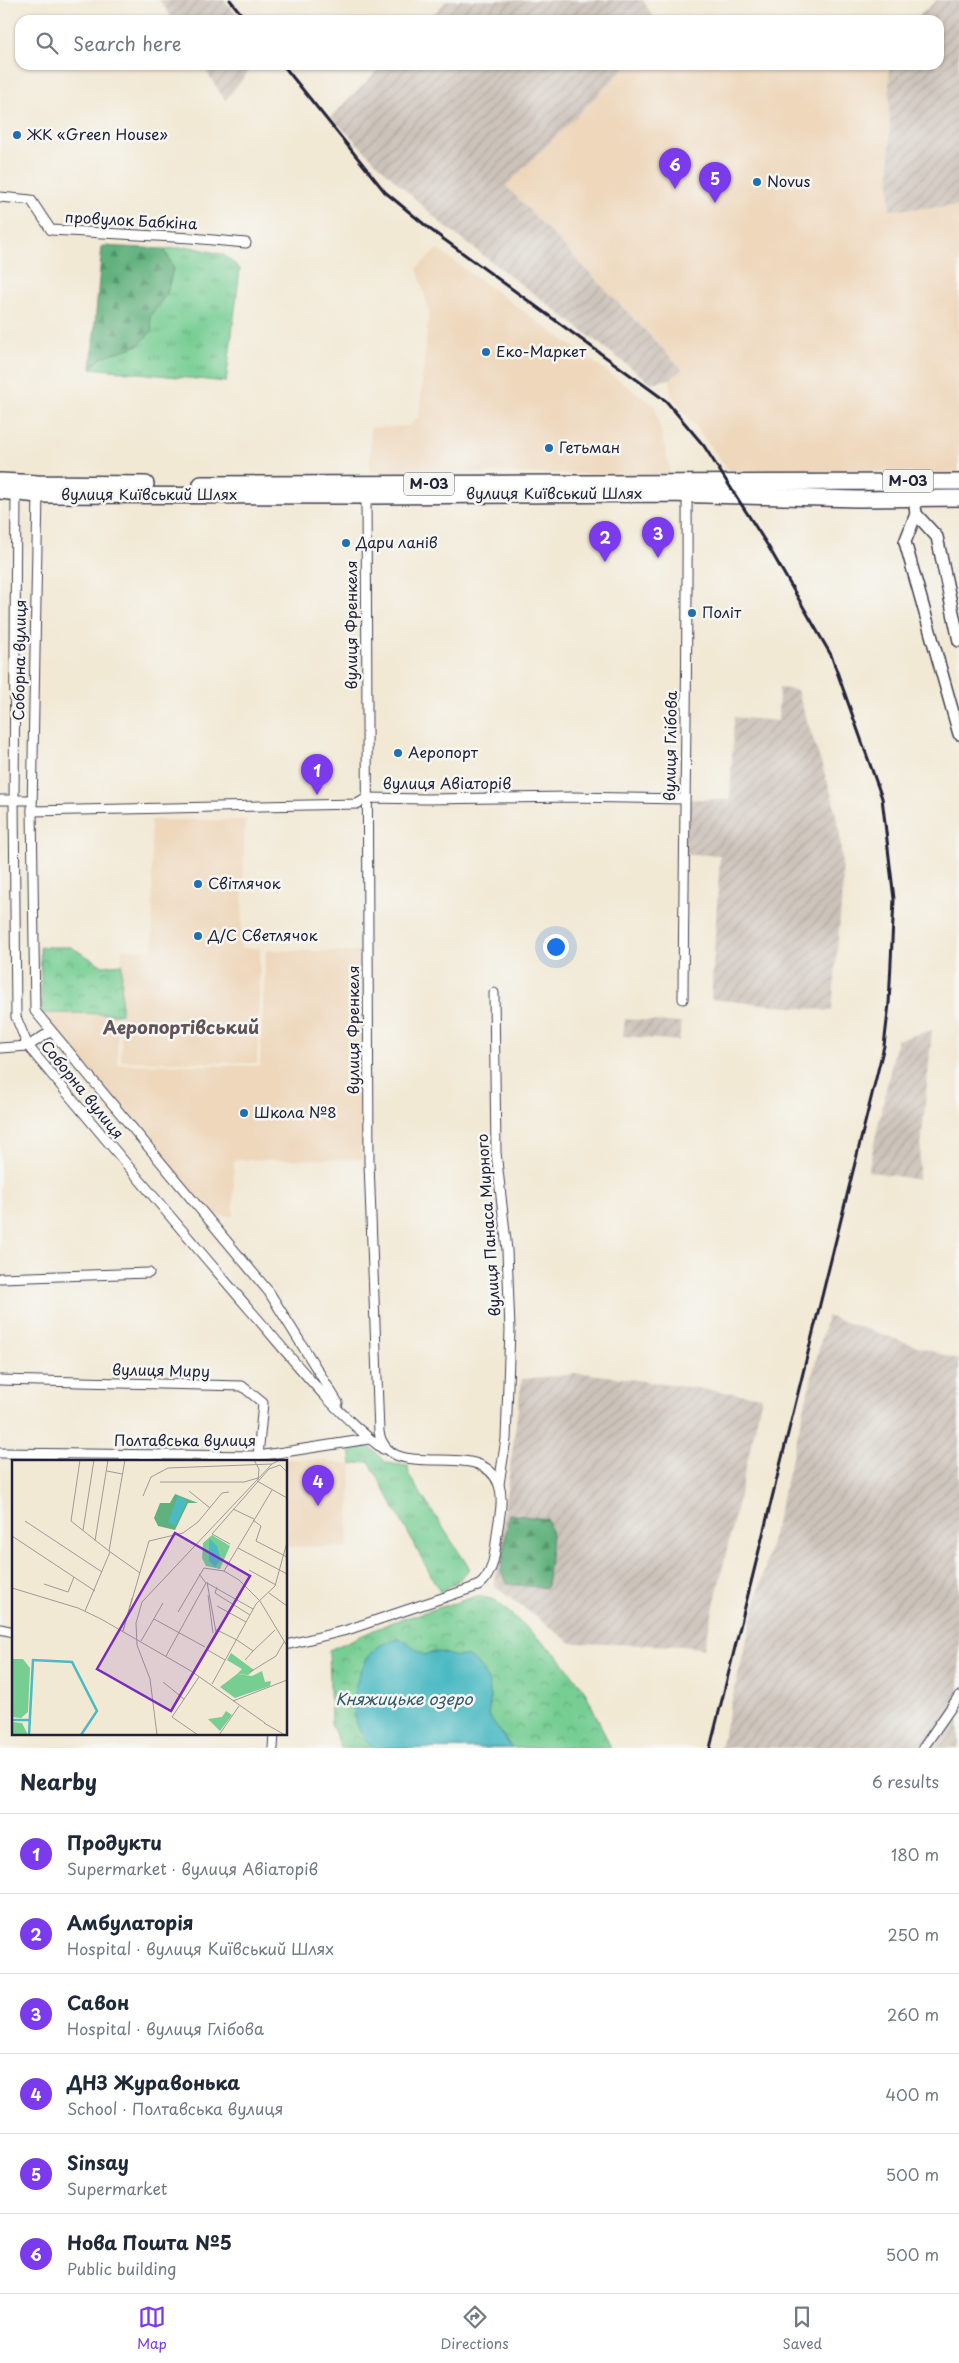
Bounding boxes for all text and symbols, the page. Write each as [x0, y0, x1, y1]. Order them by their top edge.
search box [15, 15, 944, 70]
icon: search [33, 29, 61, 57]
text: Search here [73, 29, 182, 57]
place label: ЖК «Green House» [26, 122, 168, 145]
marker: ЖК «Green House» [11, 129, 23, 141]
pin: 6 [659, 148, 691, 189]
pin: 5 [699, 162, 731, 203]
place label: Novus [767, 169, 811, 192]
marker: Novus [751, 176, 763, 188]
street label: провулок Бабкіна [64, 205, 199, 234]
place label: Еко-Маркет [496, 339, 587, 362]
marker: Еко-Маркет [480, 346, 492, 358]
place label: Гетьман [559, 435, 620, 458]
marker: Гетьман [543, 442, 555, 454]
road number: М-03 [883, 470, 933, 492]
road number: М-03 [404, 472, 454, 496]
street label: вулиця Київський Шлях [466, 481, 642, 504]
street label: вулиця Київський Шлях [61, 482, 237, 505]
pin: 3 [642, 517, 674, 558]
pin: 2 [589, 521, 621, 562]
place label: Дари ланів [355, 530, 438, 553]
marker: Дари ланів [340, 537, 352, 549]
street label: вулиця Френкеля [339, 560, 362, 690]
street label: Соборна вулиця [6, 599, 31, 721]
place label: Політ [702, 600, 742, 623]
marker: Політ [686, 607, 698, 619]
street label: вулиця Глібова [657, 690, 682, 801]
place label: Аеропорт [408, 740, 479, 763]
marker: Аеропорт [392, 747, 404, 759]
pin: 1 [301, 754, 333, 795]
street label: вулиця Авіаторів [383, 771, 511, 794]
place label: Світлячок [208, 871, 281, 894]
marker: Світлячок [192, 878, 204, 890]
place label: Д/С Светлячок [207, 923, 318, 946]
marker: Д/С Светлячок [192, 930, 204, 942]
your location [543, 934, 569, 960]
street label: вулиця Френкеля [341, 965, 364, 1095]
district label: Аеропортівський [102, 1013, 259, 1040]
street label: Соборна вулиця [36, 1035, 130, 1143]
place label: Школа №8 [254, 1100, 337, 1123]
marker: Школа №8 [238, 1107, 250, 1119]
street label: вулиця Панаса Мирного [470, 1133, 505, 1317]
street label: вулиця Миру [112, 1357, 210, 1382]
street label: Полтавська вулиця [114, 1428, 256, 1451]
inset map [12, 1460, 288, 1736]
pin: 4 [302, 1465, 334, 1506]
water label: Княжицьке озеро [335, 1686, 473, 1710]
text: Nearby [20, 1765, 97, 1797]
text: 6 results [872, 1769, 939, 1793]
text: Продукти [67, 1828, 162, 1856]
text: 1 [32, 1842, 40, 1866]
text: 180 m [891, 1842, 939, 1866]
text: Supermarket · вулиця Авіаторів [67, 1856, 318, 1880]
text: Амбулаторія [67, 1908, 194, 1936]
text: 2 [30, 1922, 42, 1946]
text: 250 m [888, 1922, 939, 1946]
text: Hospital · вулиця Київський Шлях [67, 1936, 334, 1960]
text: Савон [67, 1988, 129, 2016]
text: 3 [31, 2002, 41, 2026]
text: 260 m [887, 2002, 939, 2026]
text: Hospital · вулиця Глібова [67, 2016, 264, 2040]
text: ДНЗ Журавонька [67, 2068, 240, 2096]
text: 4 [31, 2082, 41, 2106]
text: 400 m [886, 2082, 939, 2106]
text: School · Полтавська вулиця [67, 2096, 284, 2120]
text: Sinsay [67, 2148, 129, 2176]
text: 5 [31, 2162, 41, 2186]
text: 500 m [886, 2162, 939, 2186]
text: Supermarket [67, 2176, 167, 2200]
text: Нова Пошта №5 [67, 2228, 232, 2256]
text: 6 [30, 2242, 42, 2266]
text: 500 m [886, 2242, 939, 2266]
text: Public building [67, 2256, 177, 2280]
tab: Map [137, 2303, 167, 2354]
tab: Directions [441, 2303, 509, 2354]
tab: Saved [782, 2303, 822, 2354]

